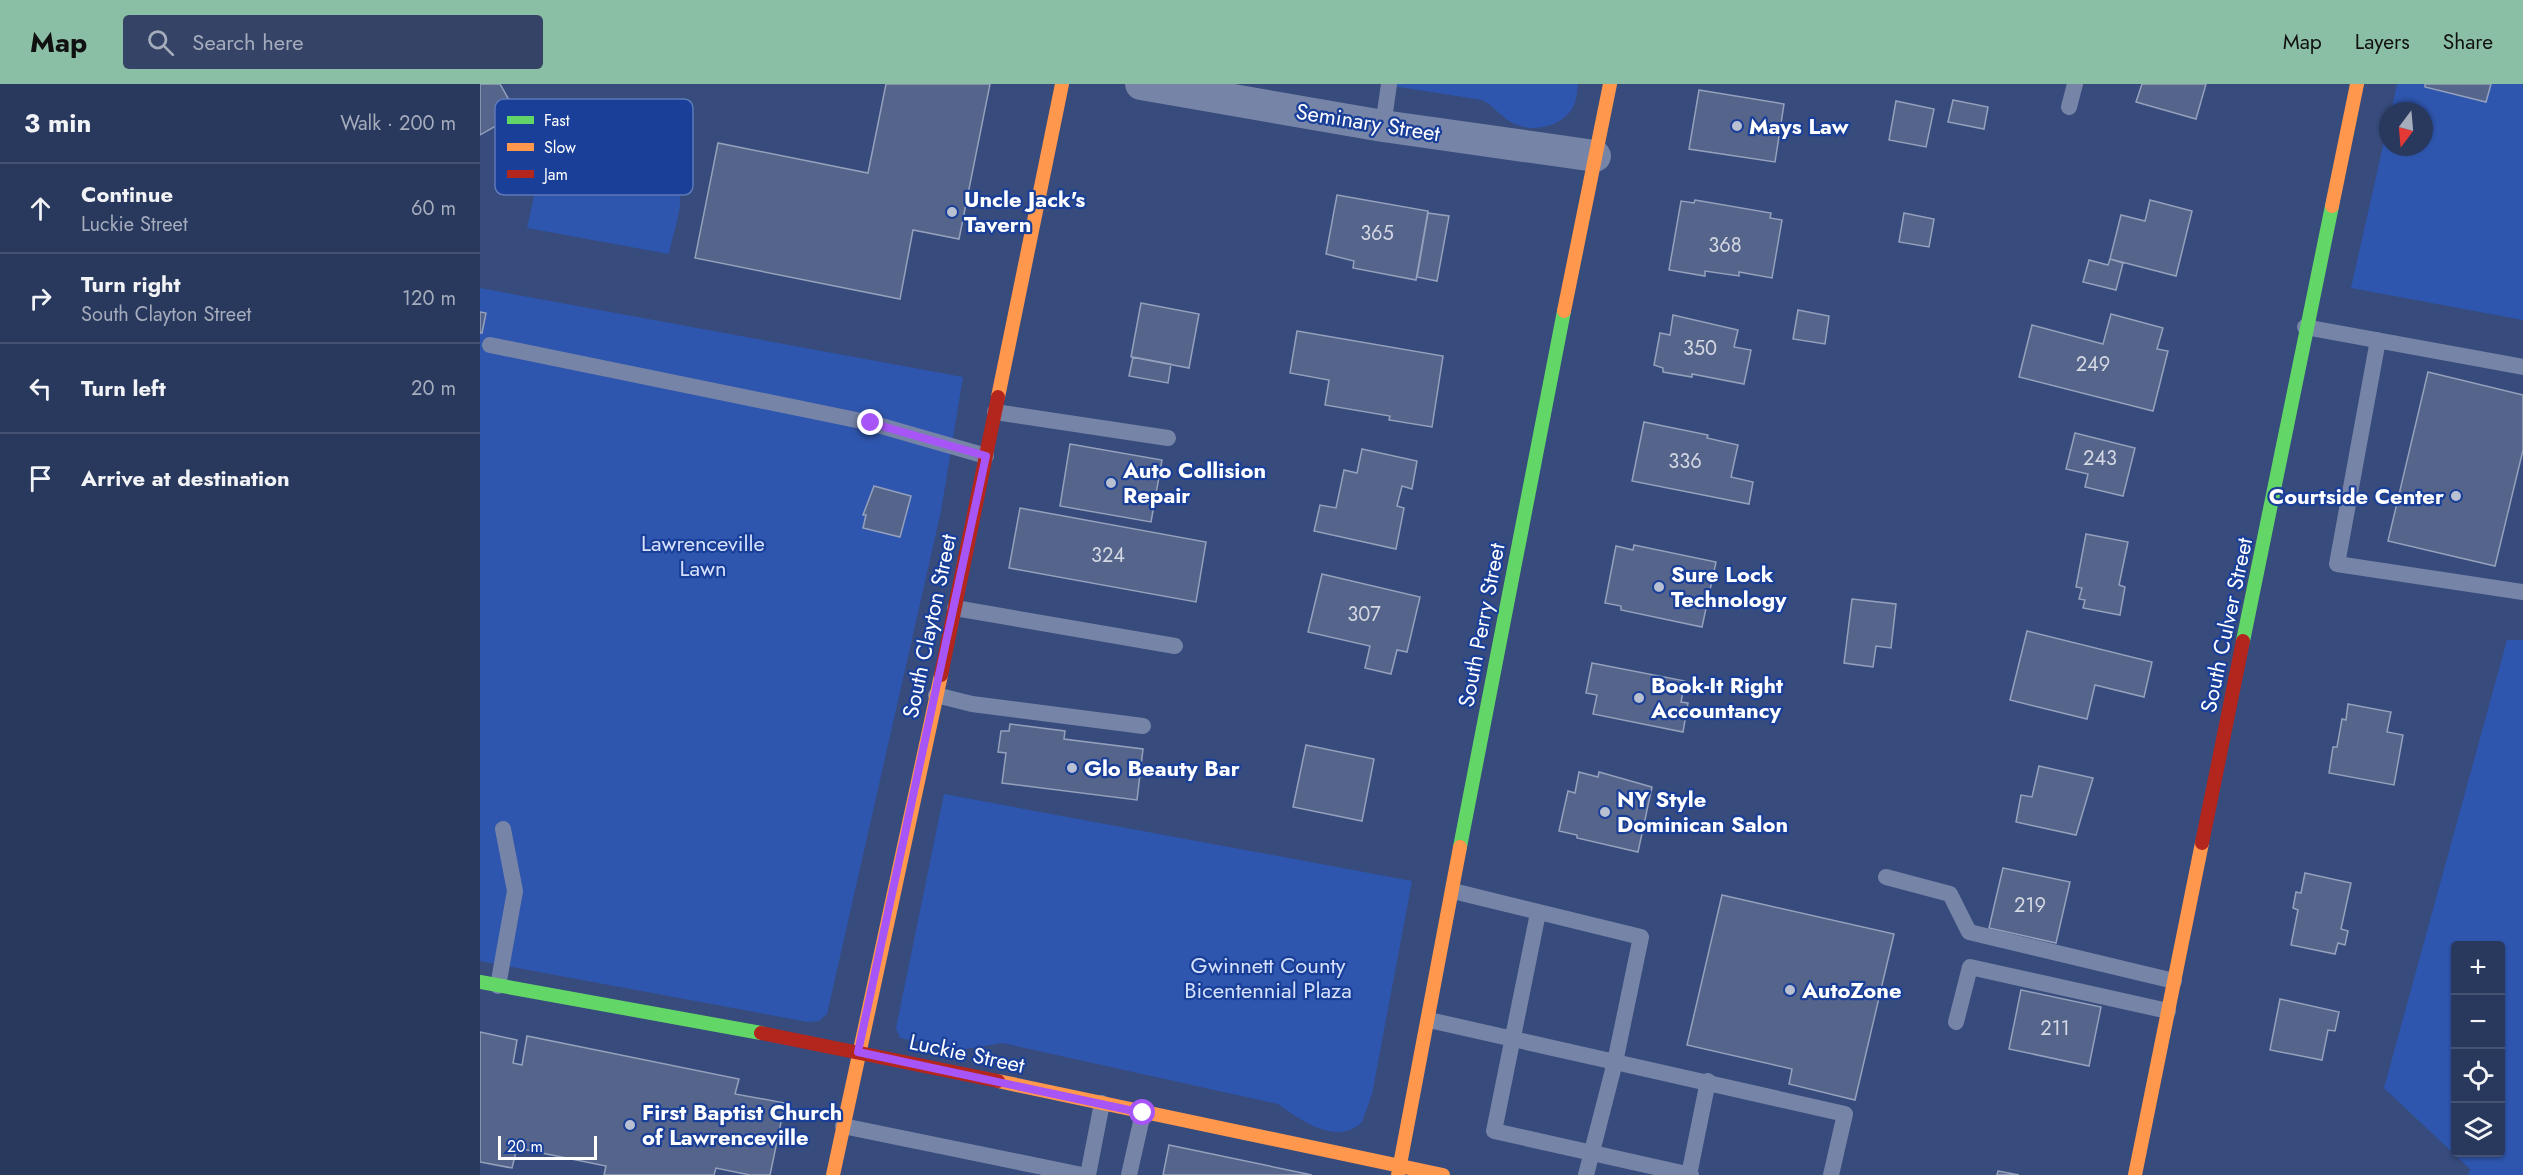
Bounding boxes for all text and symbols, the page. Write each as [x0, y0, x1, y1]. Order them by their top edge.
search box [123, 15, 543, 69]
text: Map [30, 22, 87, 63]
icon: search [144, 26, 177, 59]
text: Search here [192, 26, 304, 58]
text: Map [2283, 27, 2322, 57]
text: Layers [2355, 27, 2410, 57]
text: Share [2443, 27, 2493, 57]
street label: Seminary Street [1294, 95, 1443, 149]
legend [495, 99, 693, 195]
north arrow [2379, 102, 2433, 156]
text: 3 min [24, 104, 91, 142]
text: Walk · 200 m [340, 109, 456, 138]
text: Fast [544, 109, 570, 132]
place label: Mays Law [1749, 110, 1849, 142]
marker: Mays Law [1730, 119, 1744, 133]
text: Slow [544, 136, 576, 159]
text: Jam [542, 163, 568, 186]
text: Continue [81, 178, 173, 210]
place label: Uncle Jack's Tavern [964, 183, 1085, 240]
icon: ahead [24, 192, 57, 225]
text: 60 m [411, 194, 456, 223]
marker: Uncle Jack's Tavern [945, 205, 959, 219]
text: Luckie Street [81, 210, 188, 239]
house number: 365 [1360, 219, 1394, 248]
house number: 368 [1708, 231, 1742, 260]
text: Turn right [81, 268, 181, 300]
icon: right [24, 282, 57, 315]
text: 120 m [402, 284, 456, 313]
text: South Clayton Street [81, 300, 251, 329]
house number: 350 [1683, 334, 1717, 363]
house number: 249 [2076, 350, 2110, 379]
icon: left [24, 372, 57, 405]
text: Turn left [81, 372, 166, 404]
text: 20 m [411, 374, 456, 403]
route end [857, 409, 883, 435]
house number: 243 [2083, 444, 2117, 473]
house number: 336 [1668, 447, 1702, 476]
place label: Auto Collision Repair [1122, 454, 1266, 511]
icon: arrive [24, 462, 57, 495]
text: Arrive at destination [81, 462, 290, 494]
marker: Auto Collision Repair [1104, 476, 1118, 490]
place label: Courtside Center [2269, 480, 2444, 512]
marker: Courtside Center [2449, 489, 2463, 503]
park label: Lawrenceville Lawn [641, 527, 765, 584]
street label: South Clayton Street [894, 530, 964, 721]
street label: South Culver Street [2192, 534, 2260, 715]
street label: South Perry Street [1449, 540, 1513, 710]
house number: 324 [1091, 541, 1125, 570]
place label: Sure Lock Technology [1671, 558, 1787, 615]
marker: Sure Lock Technology [1652, 580, 1666, 594]
house number: 307 [1347, 600, 1381, 629]
place label: Book-It Right Accountancy [1650, 669, 1783, 726]
marker: Book-It Right Accountancy [1632, 691, 1646, 705]
place label: Glo Beauty Bar [1084, 752, 1240, 784]
marker: Glo Beauty Bar [1065, 761, 1079, 775]
place label: NY Style Dominican Salon [1617, 783, 1788, 840]
marker: NY Style Dominican Salon [1598, 805, 1612, 819]
house number: 219 [2014, 891, 2046, 920]
map controls [2451, 941, 2505, 1157]
button: + [2451, 941, 2505, 995]
park label: Gwinnett County Bicentennial Plaza [1184, 949, 1352, 1006]
place label: AutoZone [1801, 974, 1902, 1006]
marker: AutoZone [1783, 983, 1797, 997]
button: − [2451, 995, 2505, 1049]
house number: 211 [2040, 1014, 2070, 1043]
street label: Luckie Street [906, 1025, 1028, 1081]
button: locate [2451, 1049, 2505, 1103]
place label: First Baptist Church of Lawrenceville [642, 1096, 842, 1153]
route start [1129, 1099, 1155, 1125]
button: layers [2451, 1103, 2505, 1157]
marker: First Baptist Church of Lawrenceville [623, 1118, 637, 1132]
scale bar [498, 1133, 597, 1160]
text: 20 m [507, 1135, 543, 1158]

